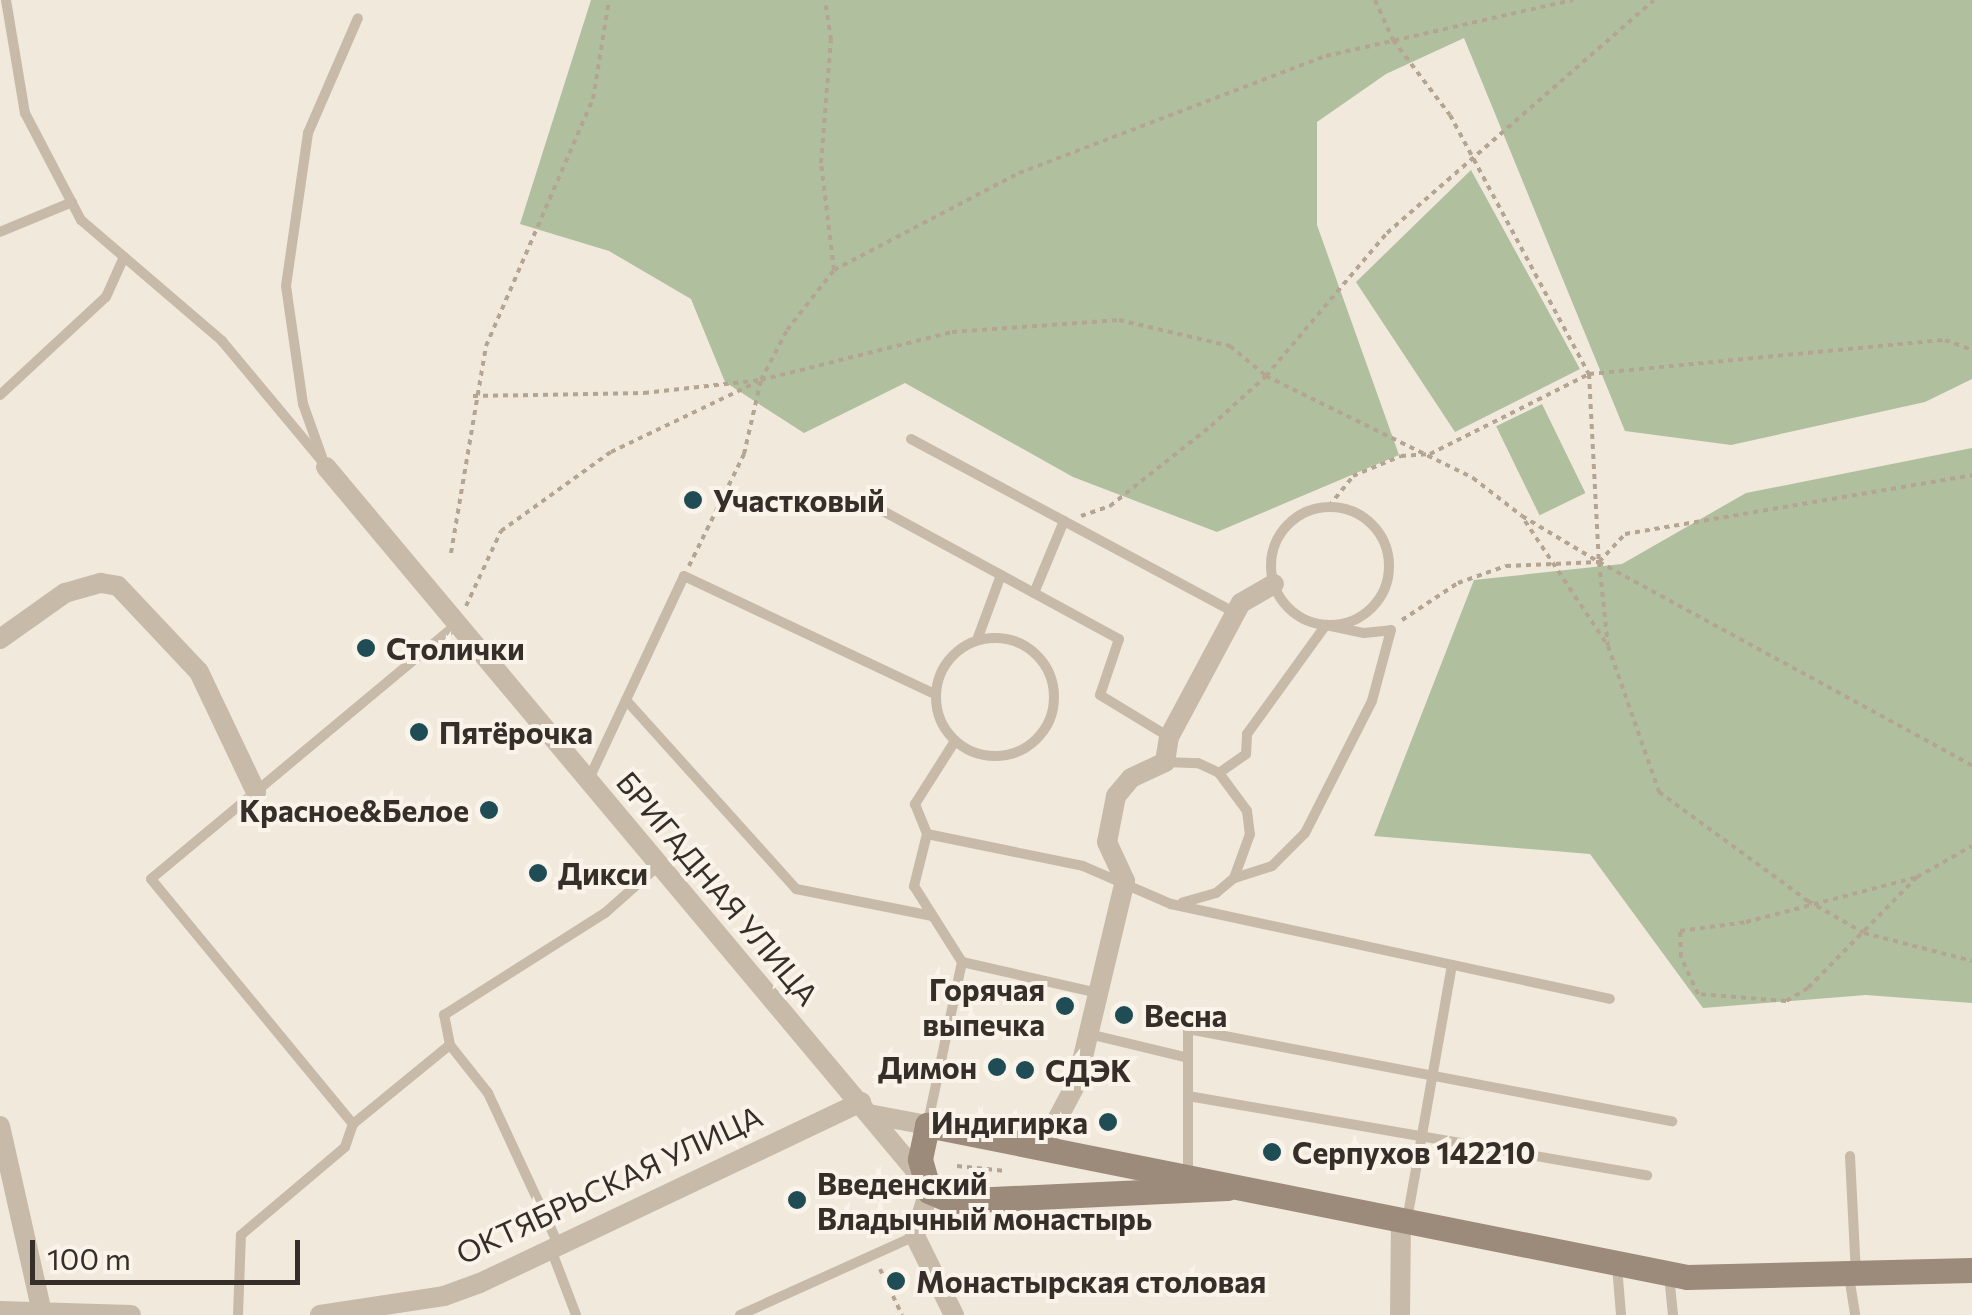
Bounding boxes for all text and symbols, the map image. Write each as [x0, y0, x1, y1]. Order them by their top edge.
place label: Участковый [713, 482, 885, 518]
marker: Участковый [682, 489, 704, 511]
place label: Столички [386, 630, 525, 666]
marker: Столички [355, 637, 377, 659]
place label: Пятёрочка [439, 714, 593, 750]
marker: Пятёрочка [408, 721, 430, 743]
street label: БРИГАДНАЯ УЛИЦА [610, 764, 826, 1012]
place label: Красное&Белое [239, 792, 469, 828]
marker: Красное&Белое [478, 799, 500, 821]
place label: Дикси [558, 855, 648, 891]
marker: Дикси [527, 862, 549, 884]
place label: Горячая выпечка [923, 971, 1045, 1042]
marker: Горячая выпечка [1054, 995, 1076, 1017]
place label: Весна [1144, 997, 1227, 1033]
marker: Весна [1113, 1004, 1135, 1026]
place label: Димон [878, 1049, 977, 1085]
place label: СДЭК [1045, 1052, 1131, 1088]
marker: Димон [986, 1056, 1008, 1078]
marker: СДЭК [1014, 1059, 1036, 1081]
street label: ОКТЯБРЬСКАЯ УЛИЦА [450, 1097, 768, 1271]
place label: Индигирка [931, 1104, 1088, 1140]
marker: Индигирка [1097, 1111, 1119, 1133]
place label: Серпухов 142210 [1292, 1134, 1536, 1170]
marker: Серпухов 142210 [1261, 1141, 1283, 1163]
place label: Введенский Владычный монастырь [817, 1165, 1152, 1236]
marker: Введенский Владычный монастырь [786, 1189, 808, 1211]
scale bar [35, 1220, 305, 1282]
text: 100 m [47, 1239, 131, 1276]
place label: Монастырская столовая [916, 1263, 1266, 1299]
marker: Монастырская столовая [885, 1270, 907, 1292]

